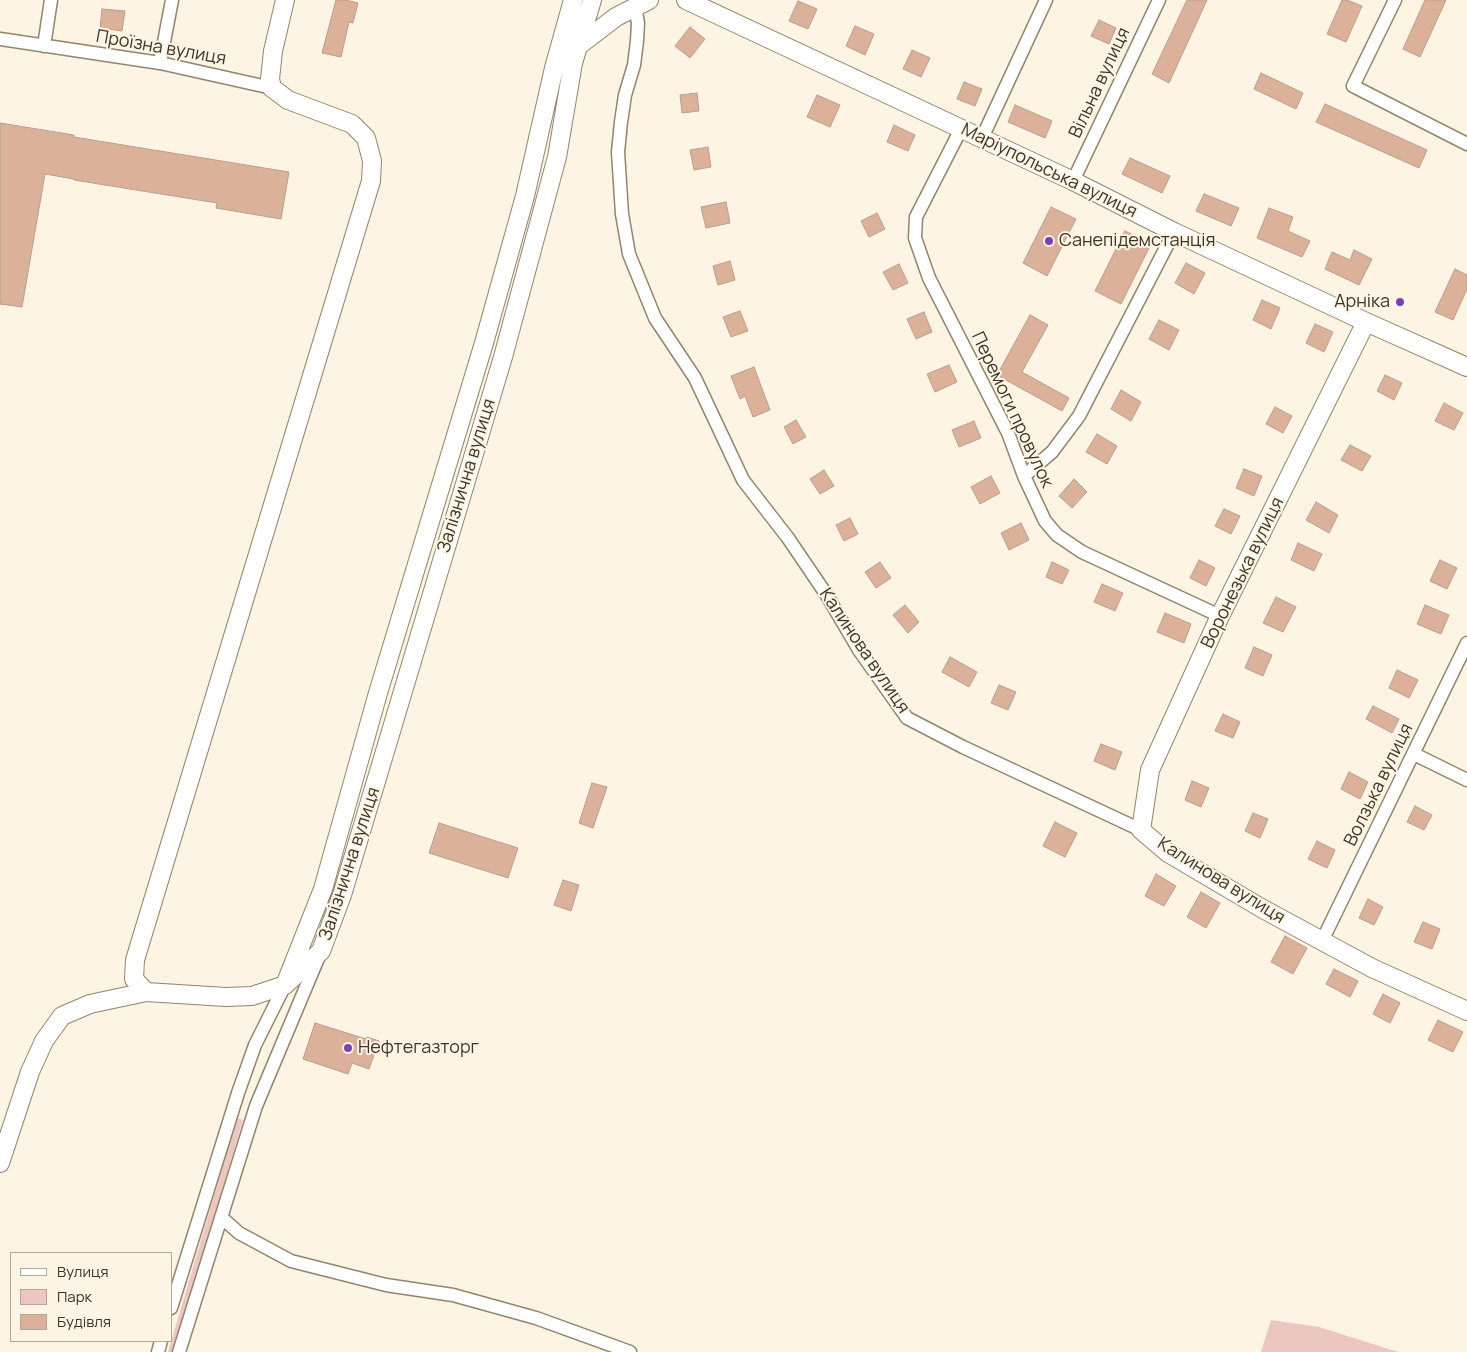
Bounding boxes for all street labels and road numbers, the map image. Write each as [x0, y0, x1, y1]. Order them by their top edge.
street label: Вільна вулиця [1065, 24, 1135, 142]
street label: Проїзна вулиця [94, 26, 228, 70]
street label: Маріупольська вулиця [958, 119, 1140, 223]
street label: Перемоги провулок [966, 329, 1058, 491]
street label: Залізнична вулиця [433, 396, 501, 556]
street label: Воронезька вулиця [1197, 494, 1289, 652]
street label: Калинова вулиця [814, 584, 914, 718]
street label: Волзька вулиця [1340, 720, 1418, 850]
street label: Залізнична вулиця [315, 785, 385, 943]
street label: Калинова вулиця [1153, 833, 1289, 929]

